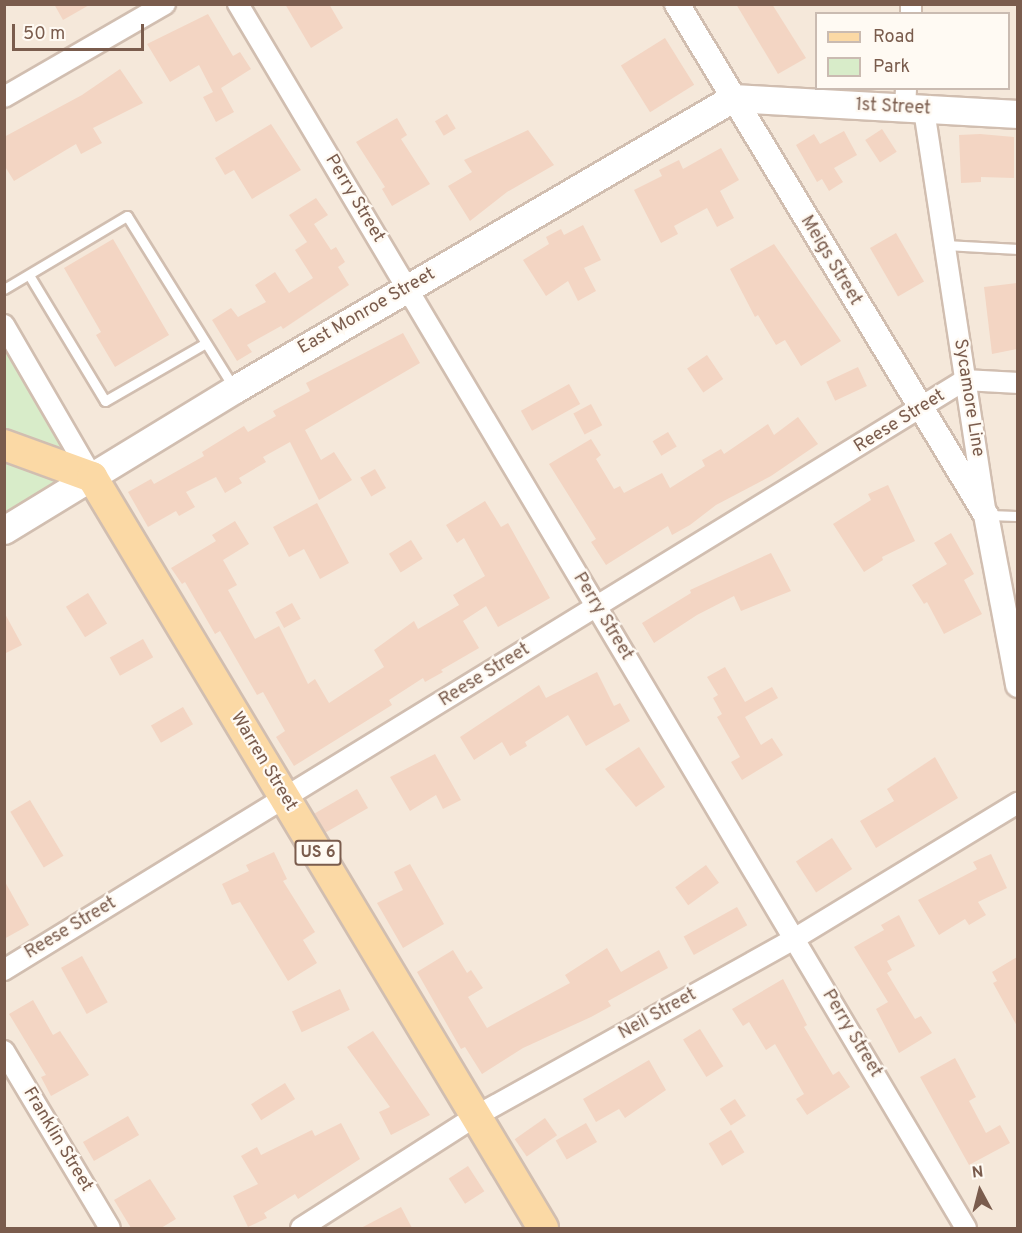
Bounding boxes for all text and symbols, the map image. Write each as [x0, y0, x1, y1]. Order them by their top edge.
scale bar [15, 12, 147, 50]
legend [815, 12, 1010, 90]
text: 50 m [23, 23, 65, 46]
text: Road [873, 26, 915, 49]
text: Park [873, 56, 910, 79]
street label: 1st Street [855, 95, 931, 121]
street label: Perry Street [319, 151, 389, 247]
street label: Meigs Street [795, 212, 865, 310]
street label: East Monroe Street [295, 264, 439, 360]
street label: Sycamore Line [948, 338, 988, 458]
street label: Reese Street [851, 386, 949, 458]
street label: Perry Street [567, 569, 637, 665]
street label: Reese Street [436, 640, 534, 712]
street label: Warren Street [225, 709, 301, 815]
road number: US 6 [294, 840, 342, 866]
street label: Reese Street [21, 893, 121, 965]
street label: Neil Street [615, 985, 701, 1045]
street label: Perry Street [816, 986, 886, 1082]
street label: Franklin Street [17, 1084, 97, 1196]
north arrow [950, 1161, 1010, 1221]
text: N [971, 1163, 985, 1184]

